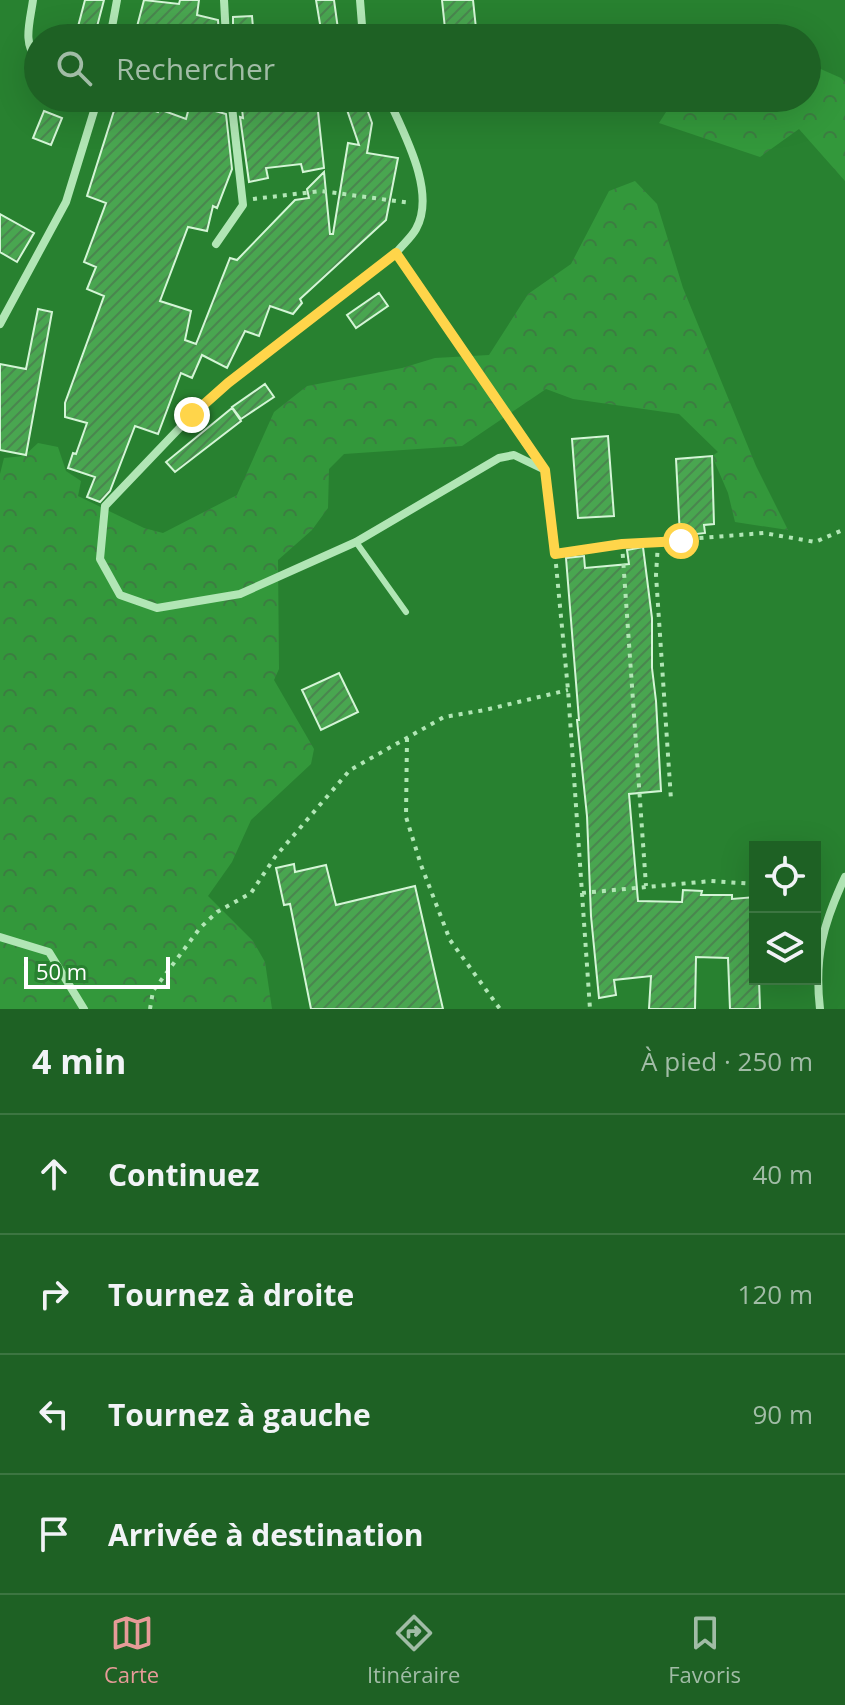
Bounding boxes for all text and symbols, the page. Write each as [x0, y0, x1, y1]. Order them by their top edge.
search box [24, 24, 821, 112]
icon: search [52, 46, 96, 90]
text: Rechercher [116, 48, 275, 89]
route end [174, 397, 210, 433]
route start [663, 523, 699, 559]
map controls [749, 841, 821, 985]
button: locate [749, 841, 821, 913]
button: layers [749, 913, 821, 985]
scale bar [24, 953, 170, 989]
text: 50 m [36, 956, 87, 986]
text: 4 min [32, 1038, 126, 1084]
text: À pied · 250 m [641, 1043, 813, 1079]
icon: ahead [32, 1152, 76, 1196]
text: Continuez [108, 1154, 259, 1195]
text: 40 m [752, 1156, 813, 1192]
icon: right [32, 1272, 76, 1316]
text: Tournez à droite [108, 1274, 354, 1315]
text: 120 m [738, 1276, 813, 1312]
icon: left [32, 1392, 76, 1436]
text: Tournez à gauche [108, 1394, 371, 1435]
text: 90 m [752, 1396, 813, 1432]
icon: arrive [32, 1512, 76, 1556]
text: Arrivée à destination [108, 1514, 423, 1555]
tab: Carte [104, 1611, 159, 1689]
tab: Itinéraire [367, 1611, 460, 1689]
tab: Favoris [668, 1611, 741, 1689]

